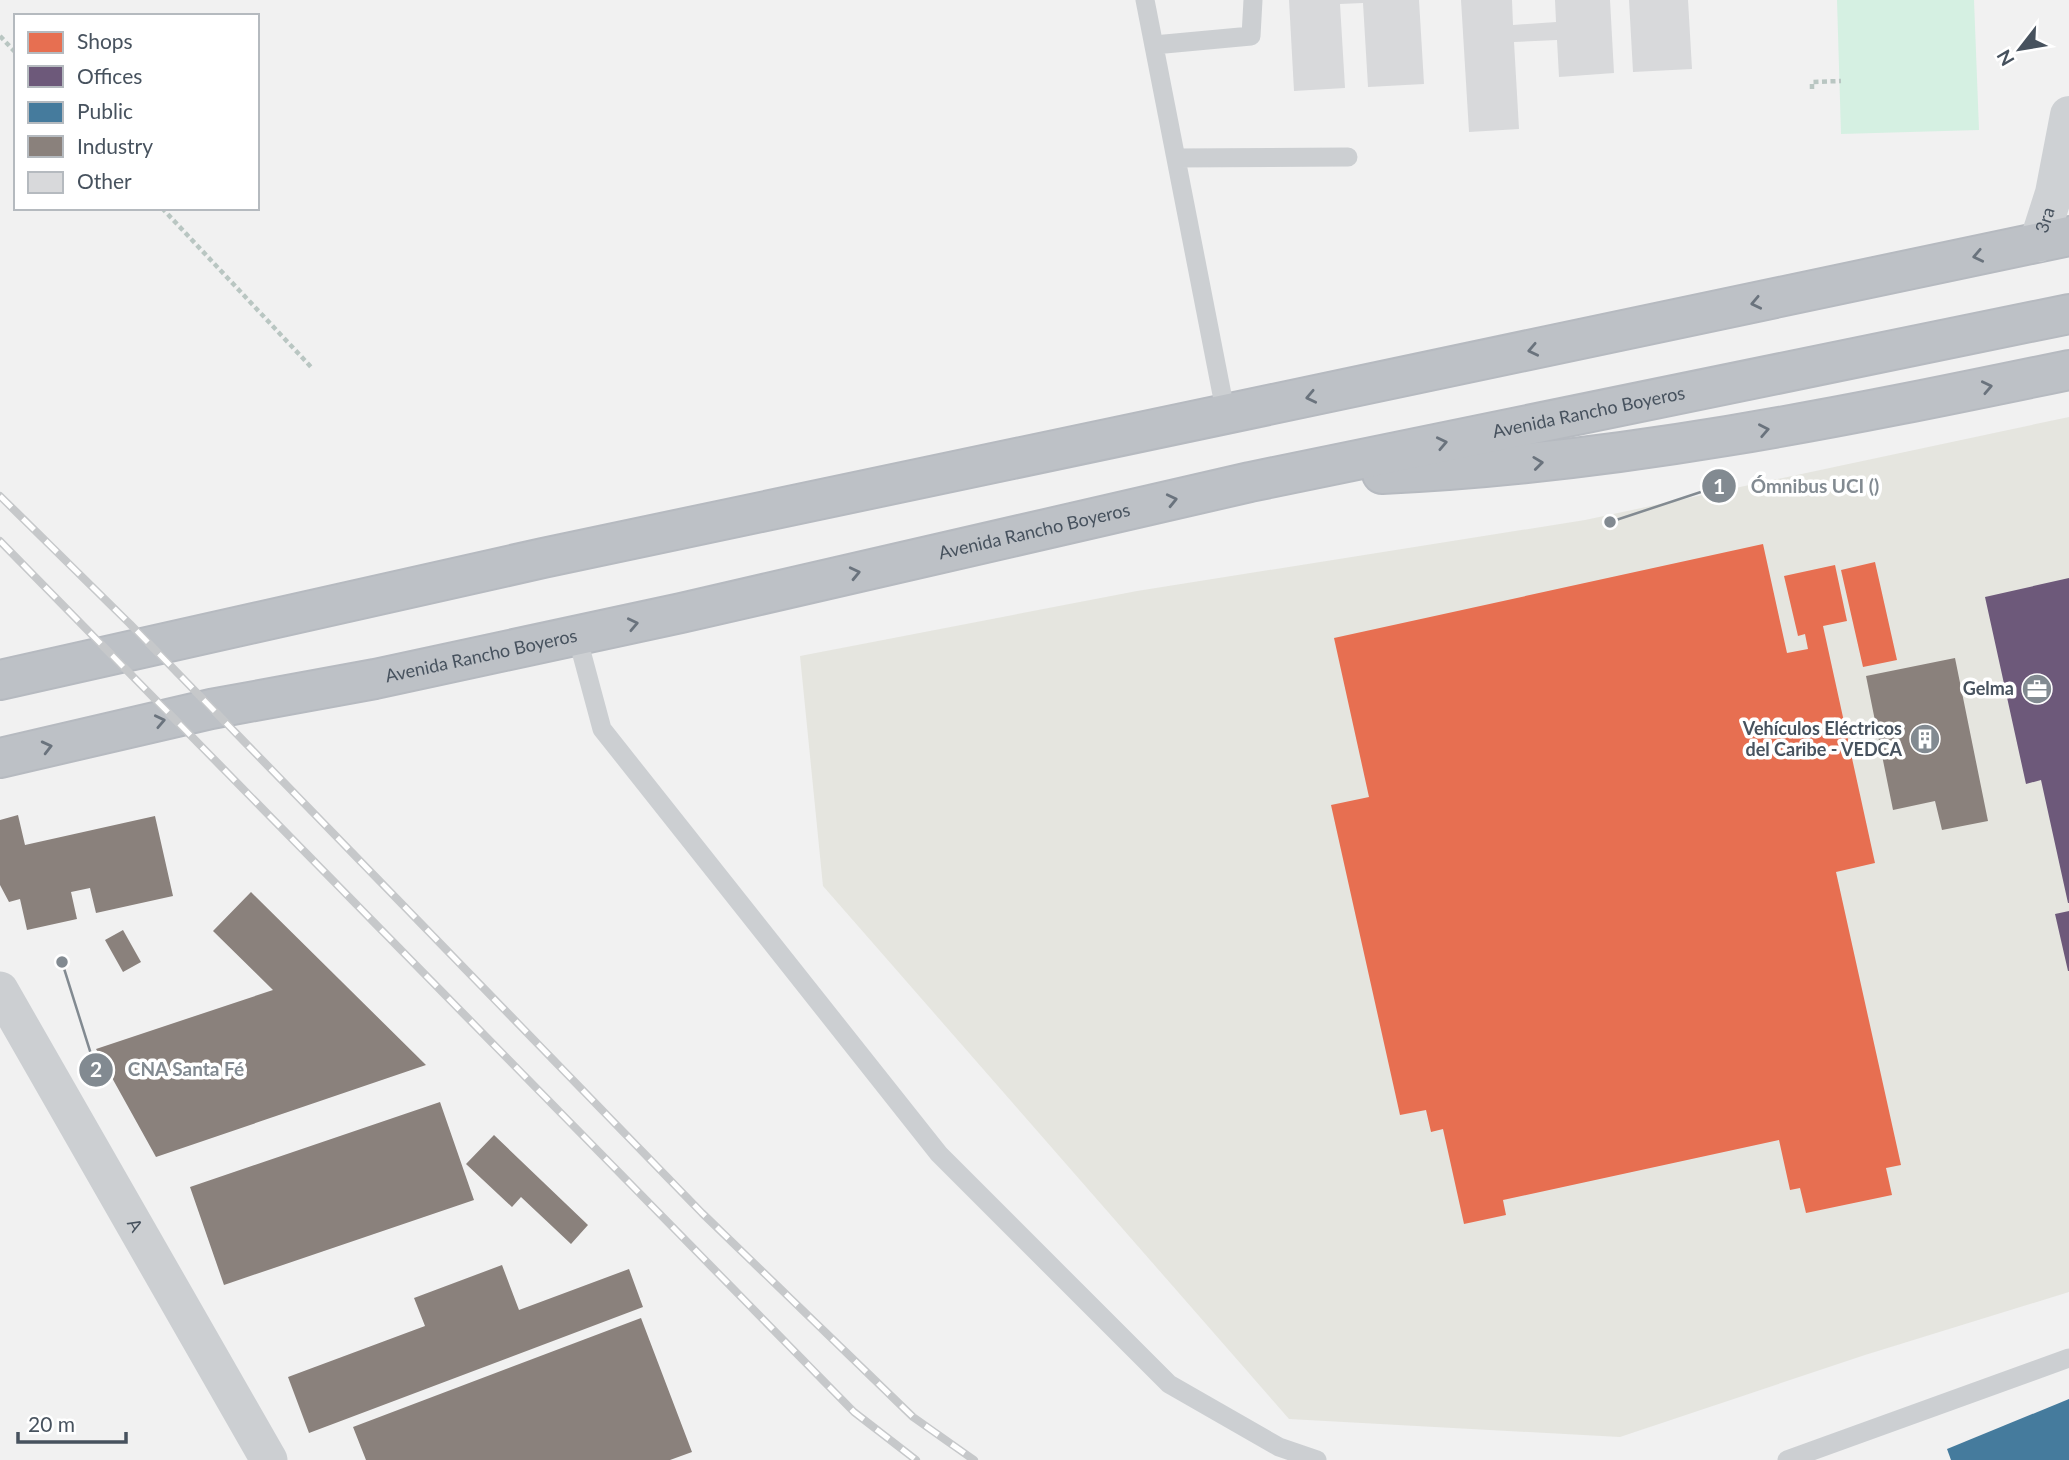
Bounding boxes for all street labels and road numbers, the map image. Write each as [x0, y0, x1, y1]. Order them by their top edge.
street label: 3ra [2030, 204, 2059, 235]
street label: Avenida Rancho Boyeros [1490, 381, 1687, 442]
street label: Avenida Rancho Boyeros [936, 498, 1132, 563]
street label: Avenida Rancho Boyeros [383, 624, 579, 687]
street label: A [123, 1214, 148, 1236]

